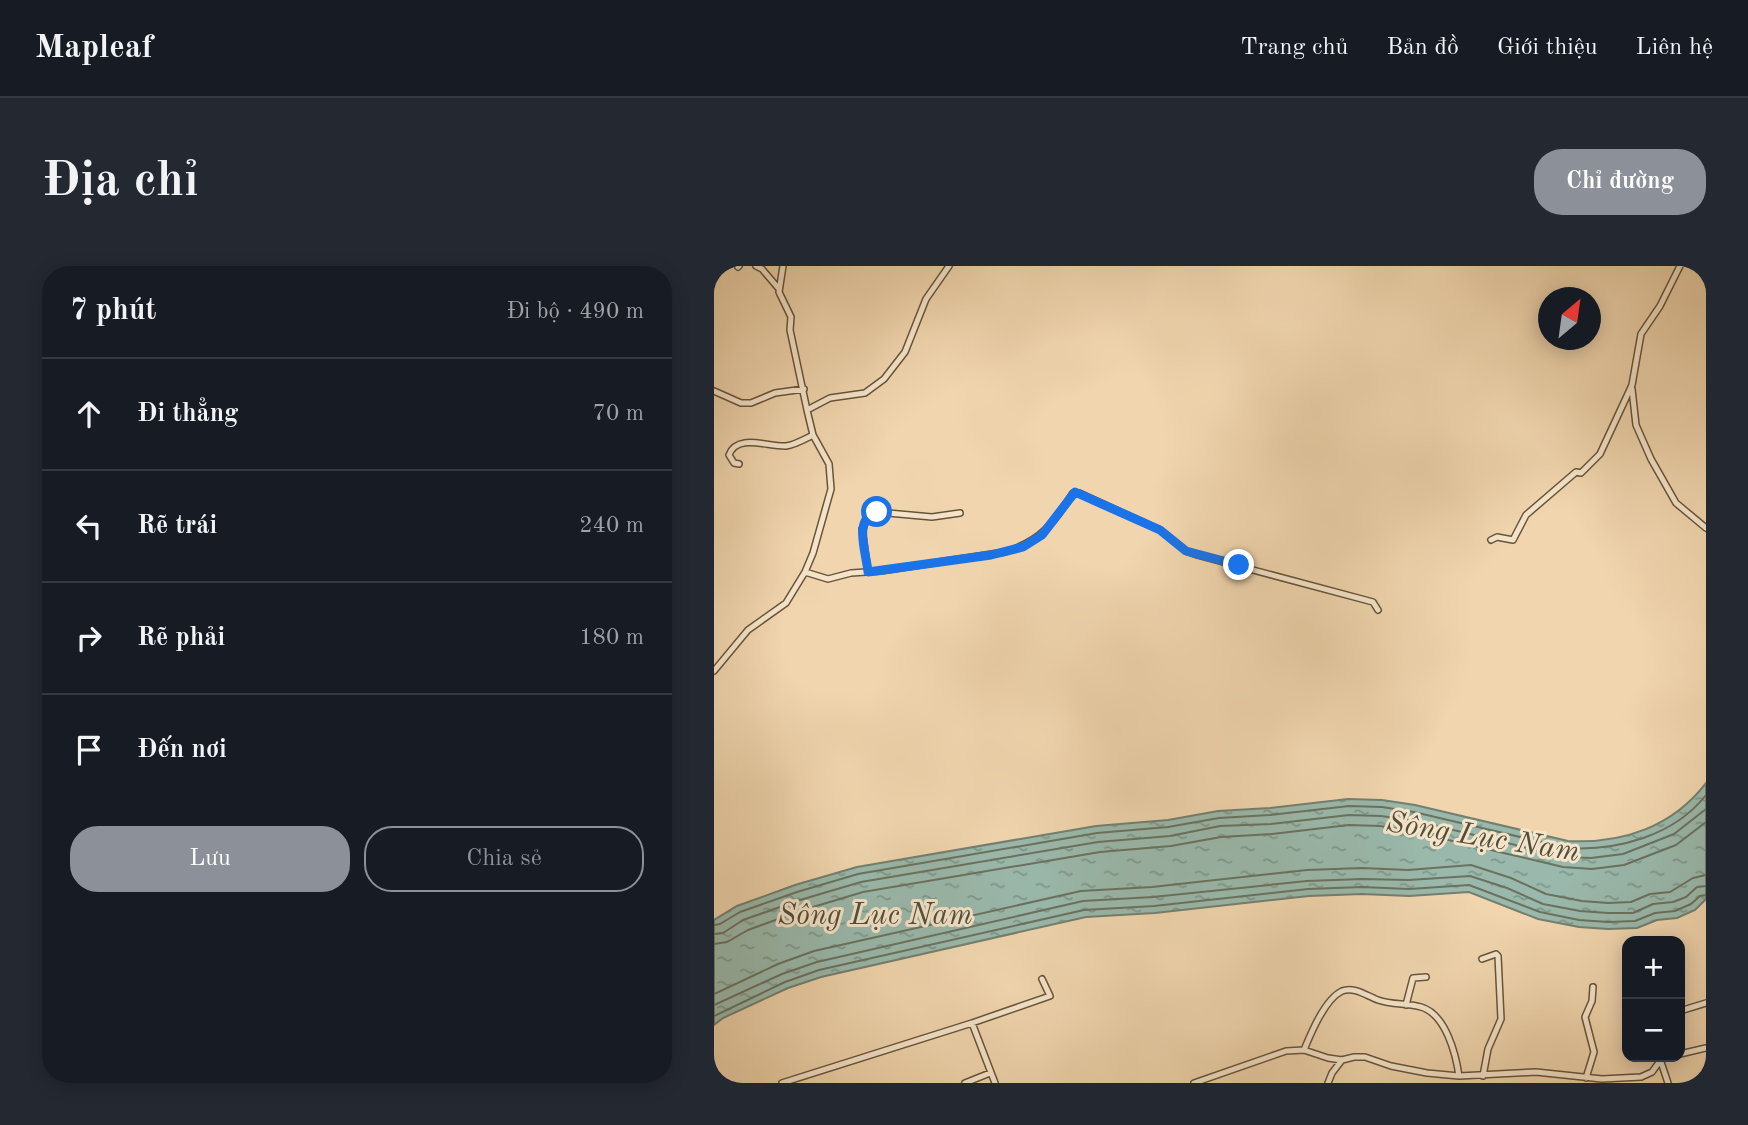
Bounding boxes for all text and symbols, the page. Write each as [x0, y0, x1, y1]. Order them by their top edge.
text: Mapleaf [35, 32, 153, 65]
text: Trang chủ [1241, 36, 1348, 60]
text: Bản đồ [1386, 36, 1459, 60]
text: Giới thiệu [1497, 36, 1598, 60]
text: Liên hệ [1636, 36, 1713, 60]
button: Chỉ đường [1534, 149, 1706, 215]
text: Địa chỉ [42, 158, 199, 207]
north arrow [1538, 287, 1601, 350]
text: 7 phút [70, 296, 156, 326]
text: Đi bộ · 490 m [506, 300, 644, 323]
icon: ahead [70, 395, 108, 433]
text: Đi thẳng [137, 401, 239, 427]
text: 70 m [593, 402, 644, 425]
route start [861, 496, 892, 527]
icon: left [70, 507, 108, 545]
text: Rẽ trái [137, 513, 217, 539]
text: 240 m [579, 514, 644, 537]
route end [1223, 549, 1254, 580]
icon: right [70, 619, 108, 657]
text: Rẽ phải [137, 625, 225, 651]
text: 180 m [579, 626, 644, 649]
icon: arrive [70, 731, 108, 769]
text: Đến nơi [137, 737, 227, 763]
water label: Sông Lục Nam [1384, 808, 1581, 868]
button: Lưu [70, 826, 350, 892]
button: Chia sẻ [364, 826, 644, 892]
water label: Sông Lục Nam [777, 901, 973, 931]
map controls [1622, 936, 1685, 1062]
button: + [1622, 936, 1685, 999]
button: − [1622, 999, 1685, 1062]

